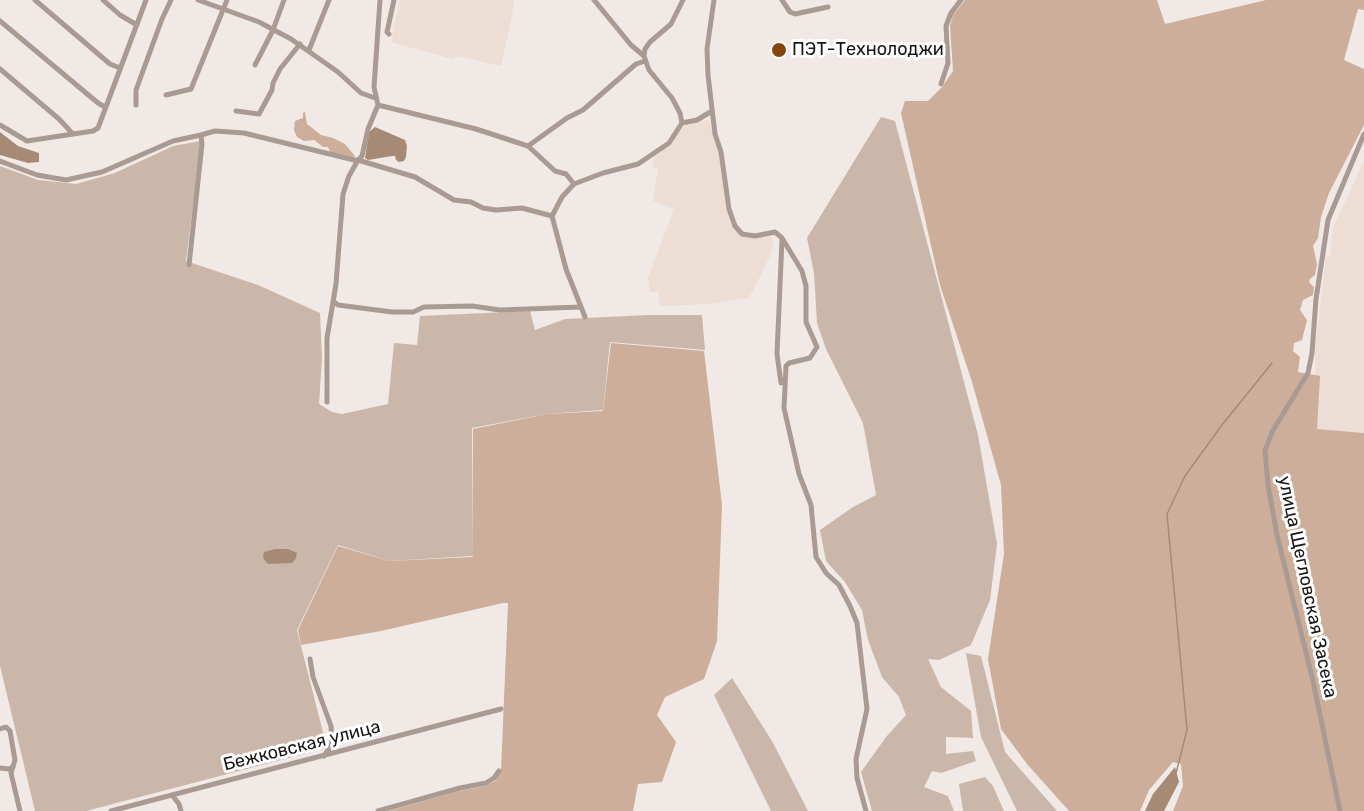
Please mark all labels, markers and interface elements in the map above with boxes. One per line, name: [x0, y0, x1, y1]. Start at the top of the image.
place label: ПЭТ-Технолоджи: [792, 39, 944, 61]
marker: ПЭТ-Технолоджи: [770, 41, 788, 59]
street label: улица Щегловская Засека: [1273, 474, 1341, 700]
street label: Бежковская улица: [221, 716, 383, 776]

